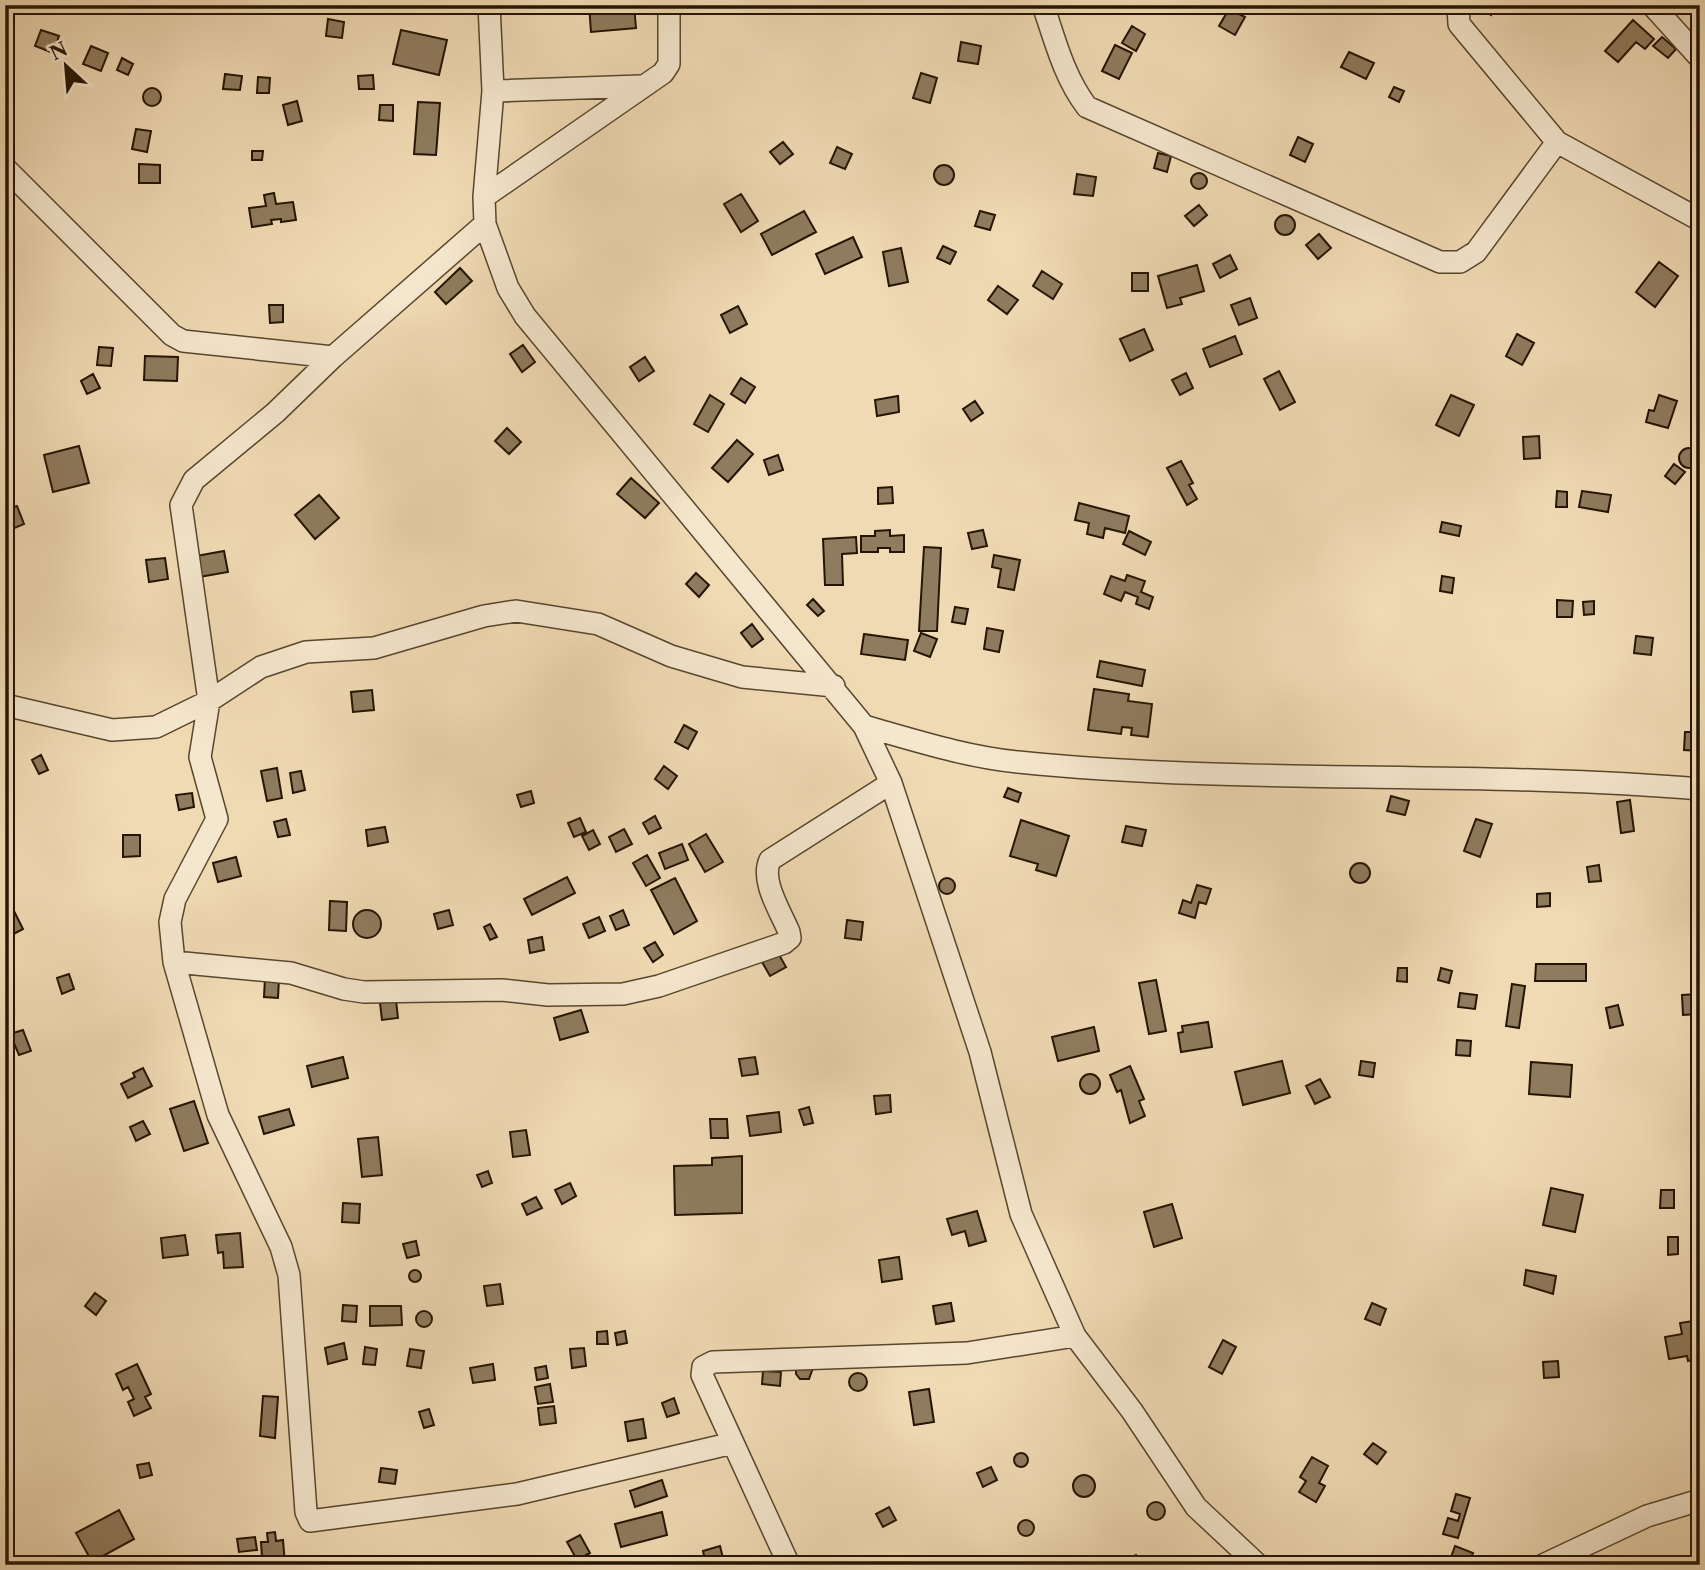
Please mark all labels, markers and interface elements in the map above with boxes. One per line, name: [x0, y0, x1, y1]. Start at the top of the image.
north arrow: [32, 32, 102, 102]
text: N: [46, 37, 71, 65]

